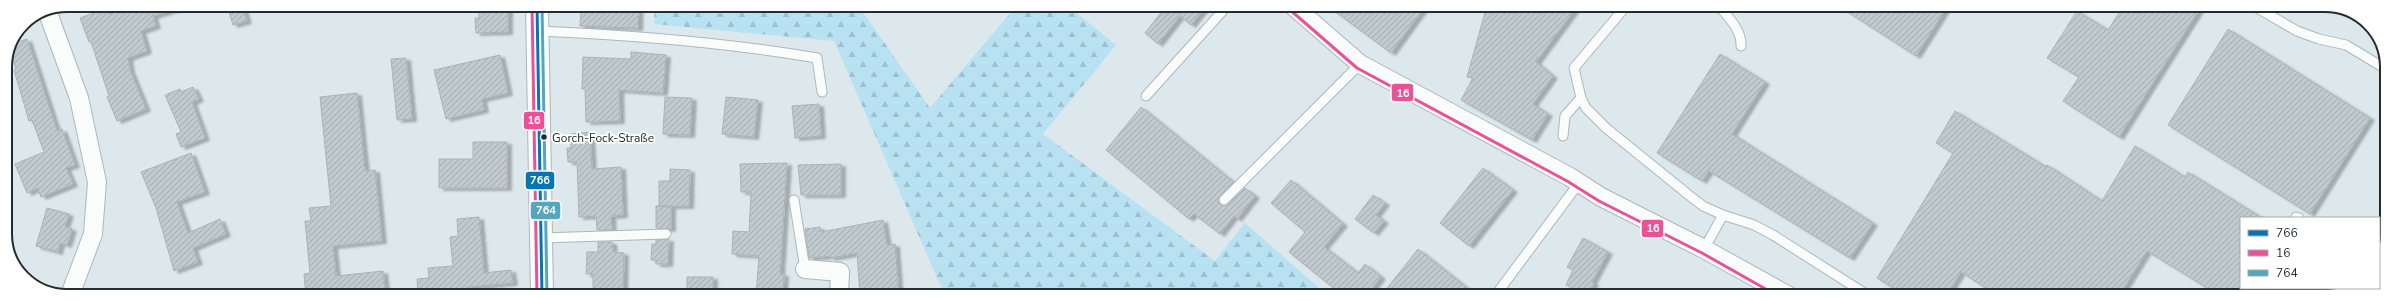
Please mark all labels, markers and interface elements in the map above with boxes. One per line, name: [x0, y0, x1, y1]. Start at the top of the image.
line badge: 16: [1391, 83, 1414, 102]
text: 16: [1396, 86, 1410, 101]
line badge: 16: [523, 111, 545, 130]
text: 16: [527, 113, 541, 128]
place label: Gorch-Fock-Straße: [552, 130, 654, 146]
marker: Gorch-Fock-Straße: [539, 132, 549, 142]
line badge: 766: [525, 171, 555, 190]
text: 766: [530, 173, 550, 188]
line badge: 764: [530, 201, 561, 220]
text: 764: [536, 203, 556, 218]
legend: [2240, 217, 2380, 289]
line badge: 16: [1641, 219, 1664, 238]
text: 16: [1646, 221, 1660, 236]
text: 766: [2276, 225, 2298, 241]
text: 16: [2276, 245, 2290, 261]
text: 764: [2276, 265, 2298, 281]

